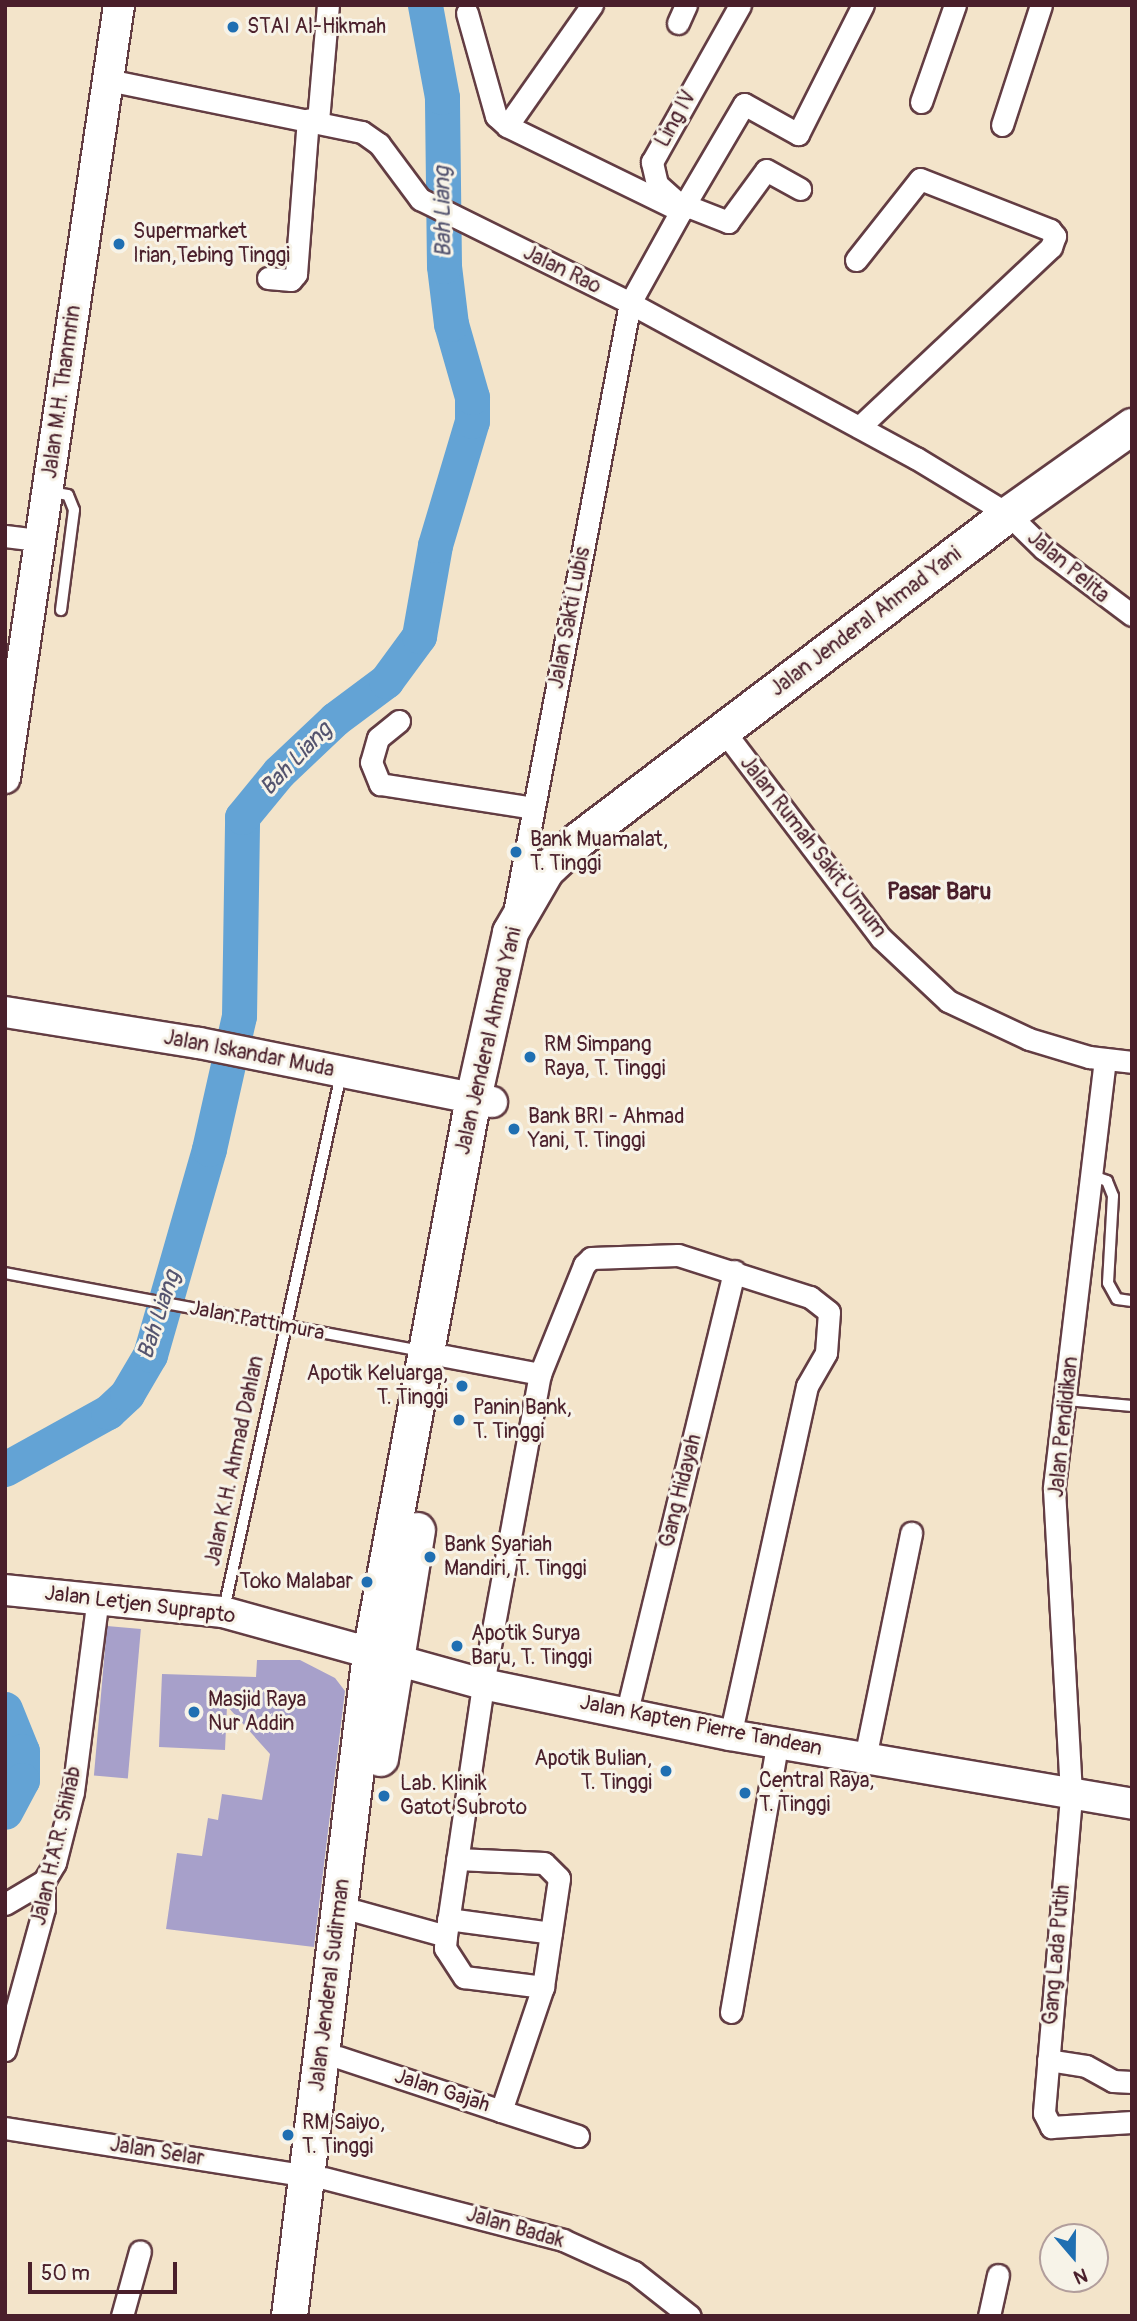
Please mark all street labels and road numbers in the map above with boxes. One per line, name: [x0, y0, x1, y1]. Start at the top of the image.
street label: Ling IV: [650, 86, 702, 152]
street label: Jalan Rao: [519, 240, 605, 300]
street label: Jalan M.H. Thanmrin: [37, 304, 87, 480]
street label: Jalan Pelita: [1022, 525, 1114, 609]
street label: Jalan Jenderal Ahmad Yani: [765, 542, 967, 702]
street label: Jalan Sakti Lubis: [544, 545, 596, 691]
street label: Jalan Rumah Sakit Umum: [734, 751, 892, 943]
street label: Jalan Jenderal Ahmad Yani: [451, 925, 527, 1157]
street label: Jalan Iskandar Muda: [162, 1025, 336, 1083]
street label: Jalan Pattimura: [187, 1296, 327, 1346]
street label: Jalan K.H. Ahmad Dahlan: [200, 1354, 270, 1568]
street label: Jalan Pendidikan: [1044, 1355, 1084, 1499]
street label: Gang Hidayah: [655, 1432, 707, 1550]
street label: Jalan Letjen Suprapto: [43, 1581, 237, 1629]
street label: Jalan Kapten Pierre Tandean: [578, 1690, 824, 1762]
street label: Jalan H.A.R. Shihab: [26, 1764, 88, 1928]
street label: Jalan Jenderal Sudirman: [304, 1877, 356, 2093]
street label: Gang Lada Putih: [1038, 1884, 1076, 2026]
street label: Jalan Gajah: [391, 2064, 493, 2118]
street label: Jalan Selar: [108, 2132, 206, 2172]
street label: Jalan Badak: [463, 2202, 567, 2254]

